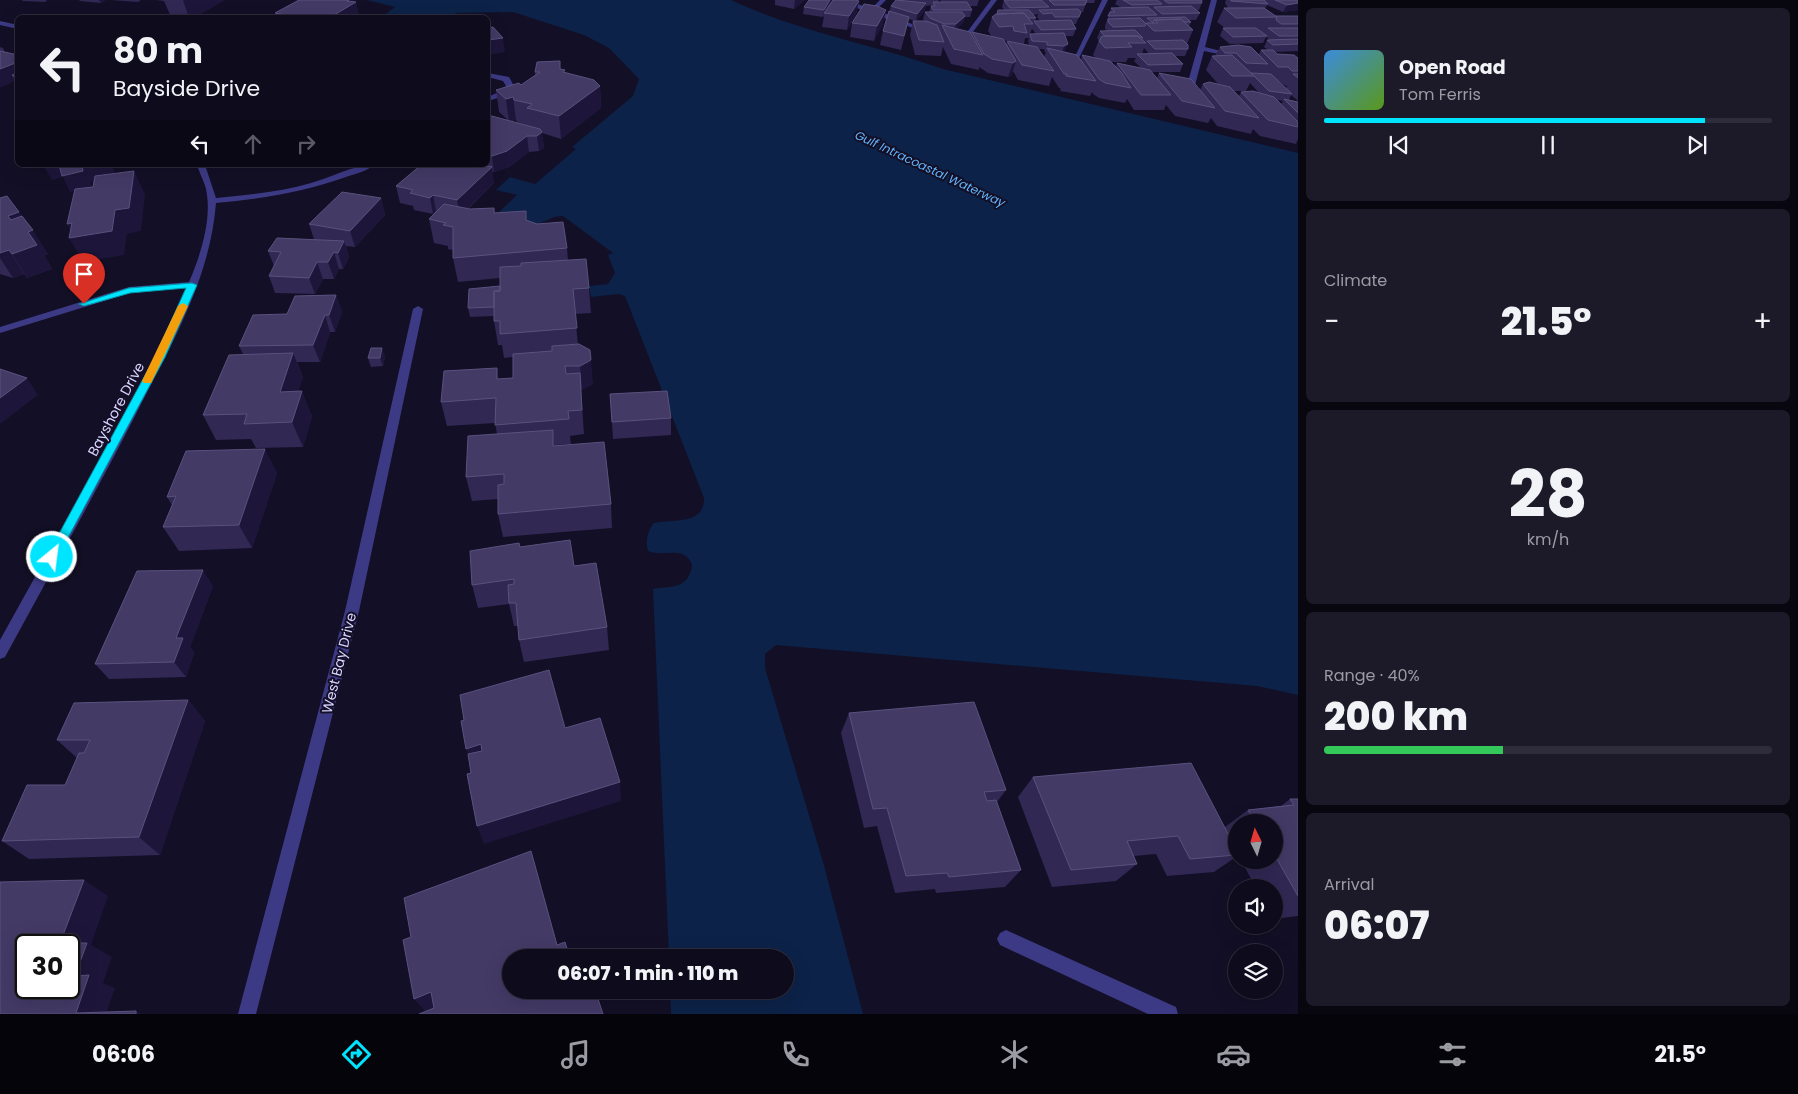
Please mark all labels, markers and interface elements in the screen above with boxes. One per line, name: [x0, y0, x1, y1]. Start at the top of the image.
text: 80 m: [113, 26, 203, 75]
icon: left: [30, 35, 95, 100]
text: Open Road: [1399, 54, 1506, 81]
text: Bayside Drive: [113, 73, 260, 104]
text: Tom Ferris: [1399, 83, 1481, 106]
water label: Gulf Intracoastal Waterway: [852, 126, 1009, 211]
icon: left: [186, 130, 214, 158]
icon: ahead: [239, 130, 267, 158]
icon: right: [292, 130, 320, 158]
icon: previous: [1385, 131, 1413, 159]
icon: pause: [1534, 131, 1562, 159]
icon: next: [1683, 131, 1711, 159]
pin: [63, 253, 105, 304]
icon: arrive: [70, 260, 98, 288]
text: Climate: [1324, 269, 1387, 292]
text: 21.5°: [1501, 295, 1592, 348]
text: −: [1324, 302, 1339, 341]
text: +: [1753, 302, 1772, 341]
street label: Bayshore Drive: [83, 358, 149, 460]
text: 28: [1508, 449, 1588, 540]
text: km/h: [1527, 528, 1569, 551]
position arrow: [25, 530, 77, 582]
street label: West Bay Drive: [317, 610, 361, 716]
text: Range · 40%: [1324, 664, 1420, 687]
text: 200 km: [1324, 690, 1468, 743]
north arrow: [1228, 814, 1282, 869]
map controls: [1228, 814, 1283, 999]
text: Arrival: [1324, 873, 1374, 896]
button: sound: [1228, 879, 1283, 934]
text: 06:07: [1324, 899, 1429, 952]
speed limit sign: 30: [15, 934, 80, 999]
button: layers: [1228, 944, 1283, 999]
text: 06:07 · 1 min · 110 m: [558, 960, 738, 987]
icon: directions: [339, 1037, 374, 1072]
icon: music: [558, 1037, 593, 1072]
icon: phone: [778, 1037, 813, 1072]
icon: climate: [997, 1037, 1032, 1072]
icon: car: [1216, 1037, 1251, 1072]
icon: filters: [1435, 1037, 1470, 1072]
text: 06:06: [92, 1039, 155, 1070]
text: 21.5°: [1654, 1039, 1706, 1070]

